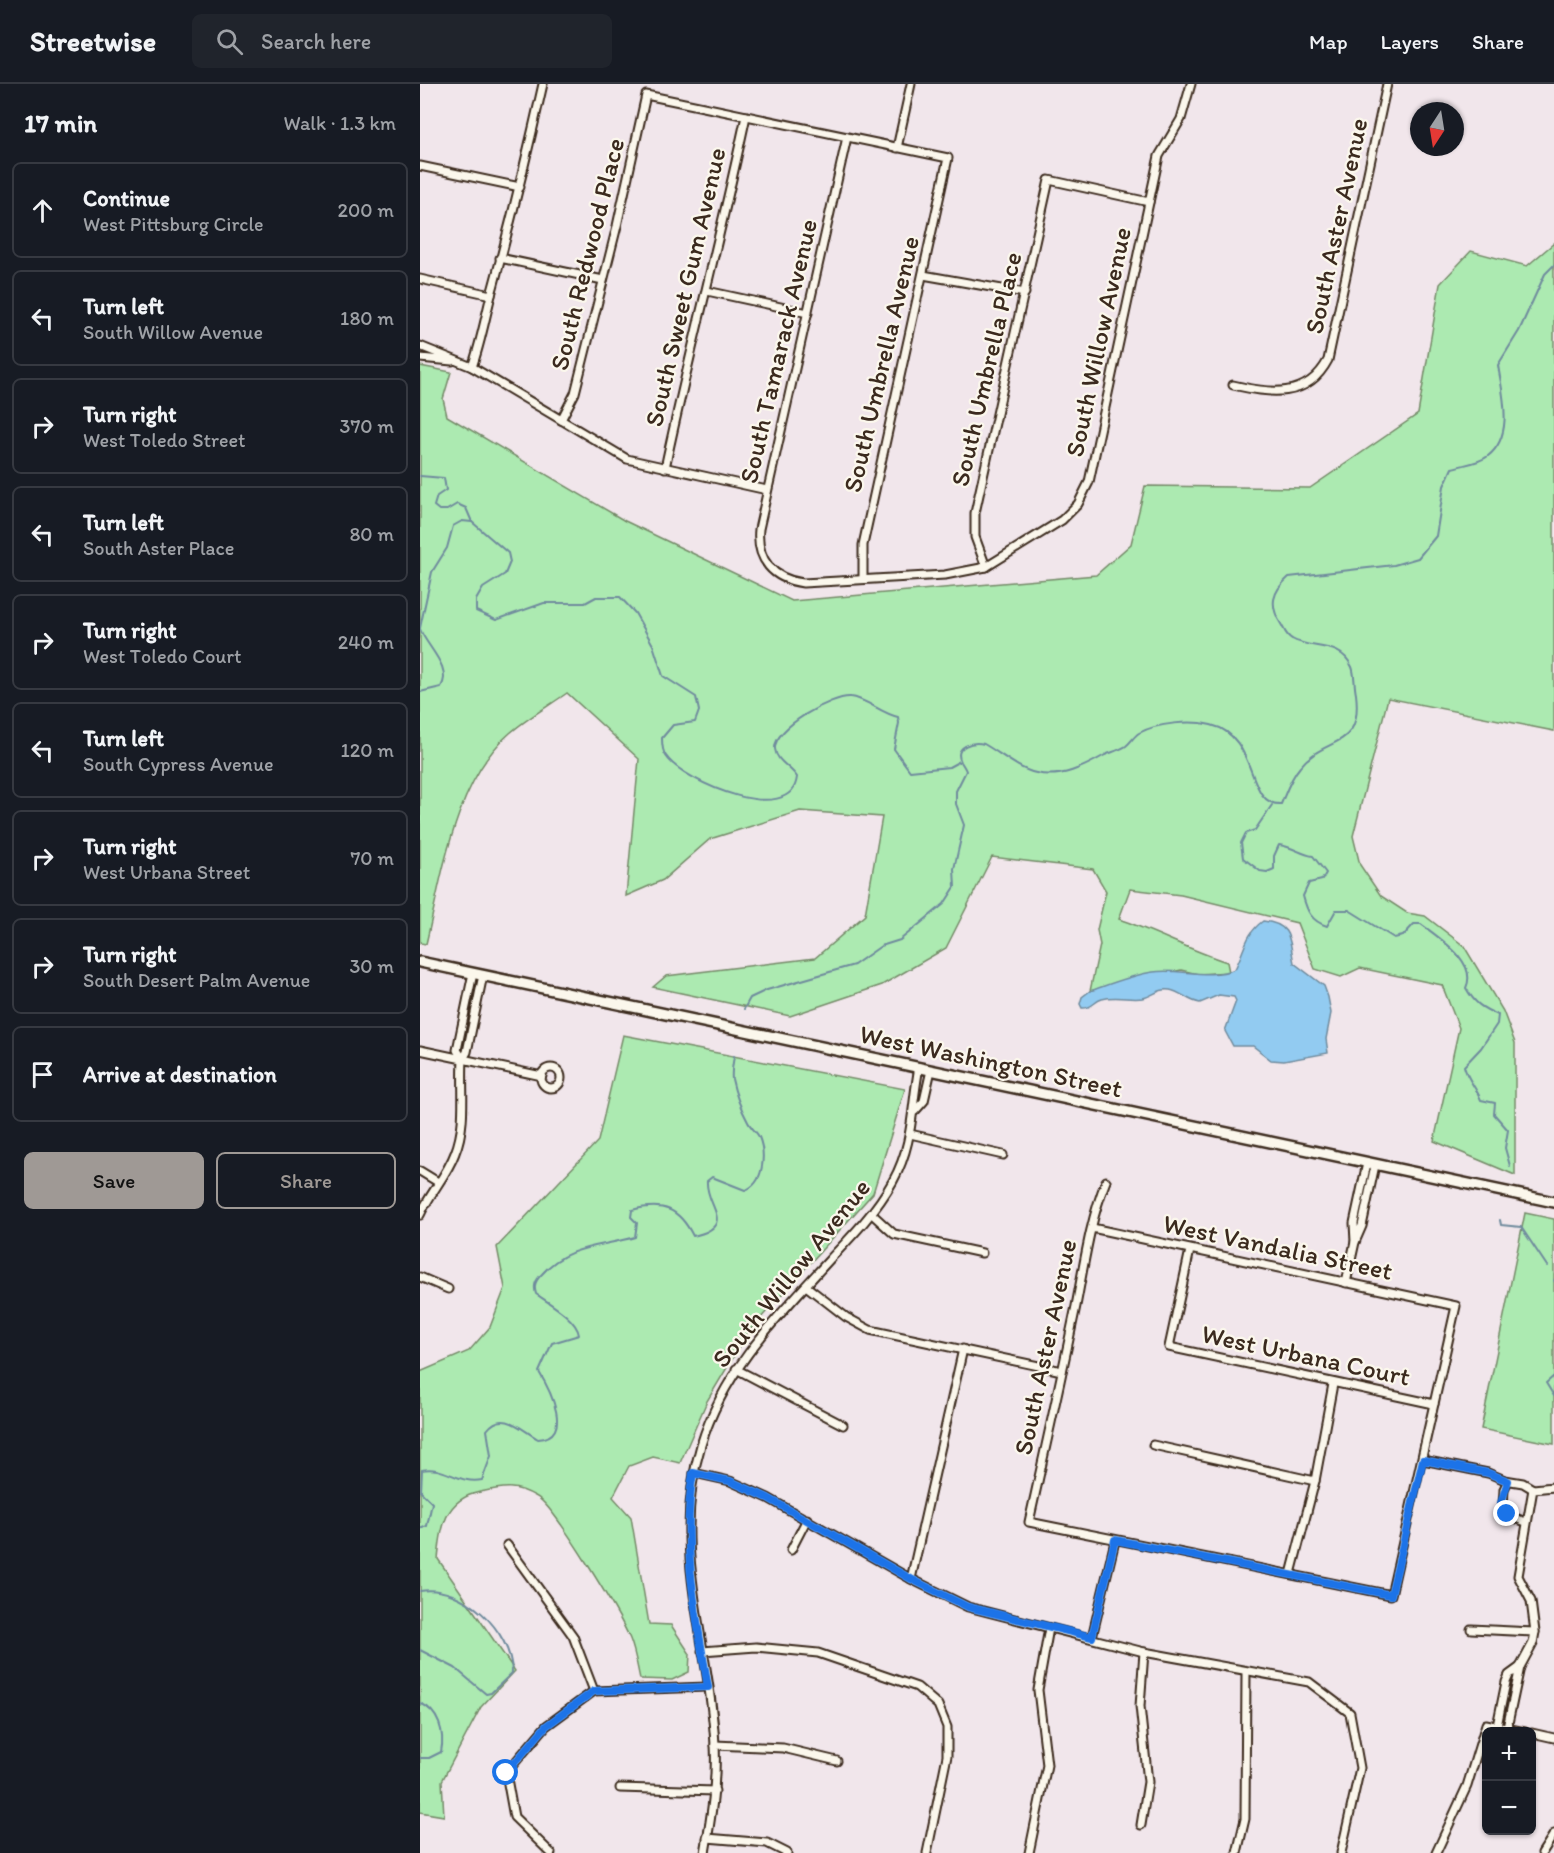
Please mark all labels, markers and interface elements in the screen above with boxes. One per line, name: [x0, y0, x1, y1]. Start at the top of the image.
search box: [192, 14, 612, 68]
text: Streetwise: [30, 24, 156, 58]
icon: search: [213, 25, 246, 58]
text: Search here: [261, 28, 371, 55]
text: Map: [1309, 29, 1348, 54]
text: Layers: [1381, 29, 1439, 54]
text: Share: [1472, 29, 1524, 54]
north arrow: [1410, 102, 1464, 156]
text: 17 min: [24, 107, 97, 139]
text: Walk · 1.3 km: [284, 111, 396, 135]
street label: South Aster Avenue: [1298, 115, 1374, 337]
street label: South Redwood Place: [543, 135, 631, 373]
street label: South Sweet Gum Avenue: [637, 144, 733, 430]
text: Continue: [83, 185, 170, 212]
icon: ahead: [26, 194, 59, 227]
text: 200 m: [338, 198, 394, 222]
text: West Pittsburg Circle: [83, 212, 264, 236]
street label: South Tamarack Avenue: [732, 216, 824, 486]
street label: South Willow Avenue: [1058, 224, 1138, 460]
street label: South Umbrella Avenue: [836, 233, 926, 495]
street label: South Umbrella Place: [943, 249, 1029, 489]
text: Turn left: [83, 293, 164, 320]
icon: left: [26, 302, 59, 335]
text: 180 m: [340, 306, 394, 330]
text: South Willow Avenue: [83, 320, 263, 344]
text: Turn right: [83, 401, 177, 428]
icon: right: [26, 410, 59, 443]
text: 370 m: [340, 414, 394, 438]
text: West Toledo Street: [83, 428, 246, 452]
text: Turn left: [83, 509, 164, 536]
icon: left: [26, 518, 59, 551]
text: 80 m: [349, 522, 394, 546]
text: South Aster Place: [83, 536, 234, 560]
text: Turn right: [83, 617, 177, 644]
icon: right: [26, 626, 59, 659]
text: 240 m: [338, 630, 394, 654]
text: West Toledo Court: [83, 644, 242, 668]
text: Turn left: [83, 725, 164, 752]
icon: left: [26, 734, 59, 767]
text: 120 m: [341, 738, 394, 762]
text: South Cypress Avenue: [83, 752, 274, 776]
text: Turn right: [83, 833, 177, 860]
icon: right: [26, 842, 59, 875]
text: 70 m: [350, 846, 394, 870]
text: West Urbana Street: [83, 860, 250, 884]
text: Turn right: [83, 941, 177, 968]
icon: right: [26, 950, 59, 983]
text: 30 m: [349, 954, 394, 978]
text: South Desert Palm Avenue: [83, 968, 310, 992]
street label: West Washington Street: [857, 1018, 1125, 1105]
icon: arrive: [26, 1058, 59, 1091]
text: Arrive at destination: [83, 1061, 277, 1088]
button: Save: [24, 1152, 204, 1209]
button: Share: [216, 1152, 396, 1209]
street label: South Willow Avenue: [705, 1172, 877, 1374]
street label: West Vandalia Street: [1160, 1207, 1396, 1287]
street label: South Aster Avenue: [1007, 1236, 1083, 1458]
street label: West Urbana Court: [1199, 1317, 1413, 1393]
route end: [1493, 1500, 1519, 1526]
map controls: [1482, 1727, 1536, 1835]
button: +: [1482, 1727, 1536, 1781]
route start: [492, 1759, 518, 1785]
button: −: [1482, 1781, 1536, 1835]

